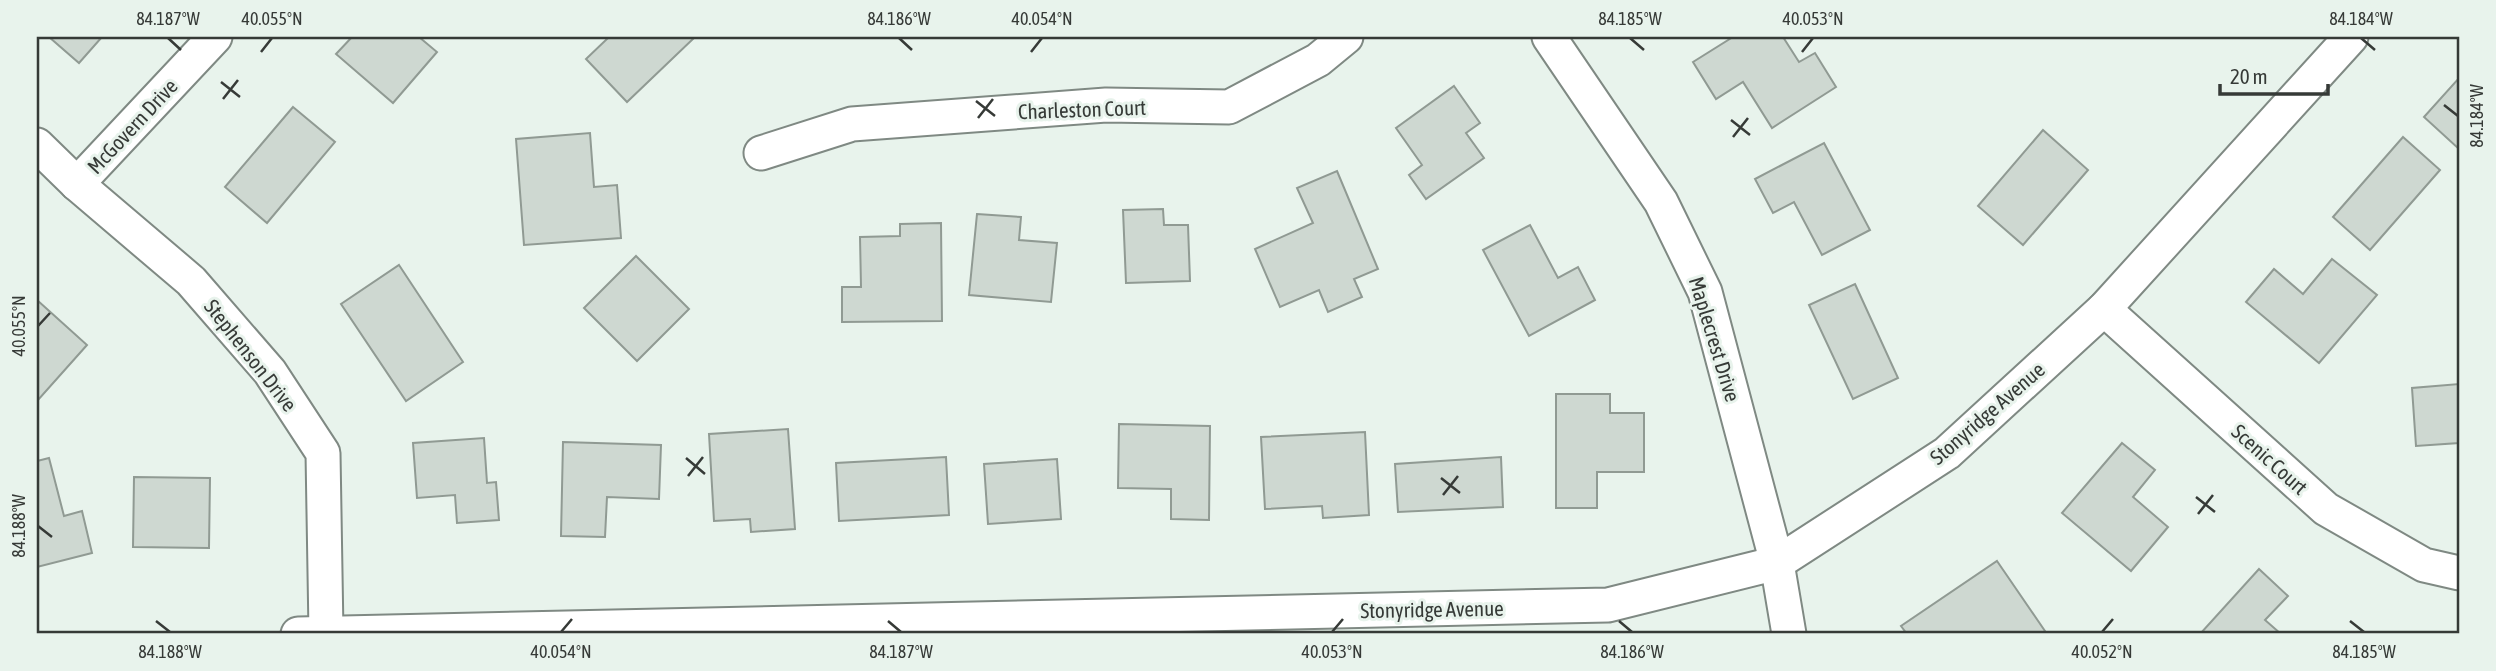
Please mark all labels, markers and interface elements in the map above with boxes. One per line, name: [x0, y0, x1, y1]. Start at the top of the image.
text: 84.187°W: [136, 8, 200, 29]
text: 40.055°N: [241, 8, 303, 29]
text: 84.186°W: [867, 8, 931, 29]
text: 40.054°N: [1011, 8, 1073, 29]
text: 84.185°W: [1598, 8, 1662, 29]
text: 40.053°N: [1782, 8, 1844, 29]
text: 84.184°W: [2329, 8, 2393, 29]
scale bar: [2220, 52, 2328, 96]
text: 20 m: [2230, 64, 2268, 88]
street label: McGovern Drive: [82, 74, 182, 178]
text: 84.184°W: [2466, 84, 2487, 148]
street label: Charleston Court: [1018, 95, 1146, 123]
street label: Maplecrest Drive: [1685, 274, 1745, 404]
street label: Stephenson Drive: [200, 294, 302, 416]
text: 40.055°N: [8, 295, 29, 357]
street label: Stonyridge Avenue: [1925, 357, 2049, 469]
street label: Scenic Court: [2227, 419, 2313, 499]
text: 84.188°W: [8, 494, 29, 558]
street label: Stonyridge Avenue: [1360, 596, 1504, 622]
text: 84.188°W: [138, 641, 202, 662]
text: 40.054°N: [530, 641, 592, 662]
text: 84.187°W: [869, 641, 933, 662]
text: 40.053°N: [1301, 641, 1363, 662]
text: 84.186°W: [1600, 641, 1664, 662]
text: 40.052°N: [2071, 641, 2133, 662]
text: 84.185°W: [2332, 641, 2396, 662]

